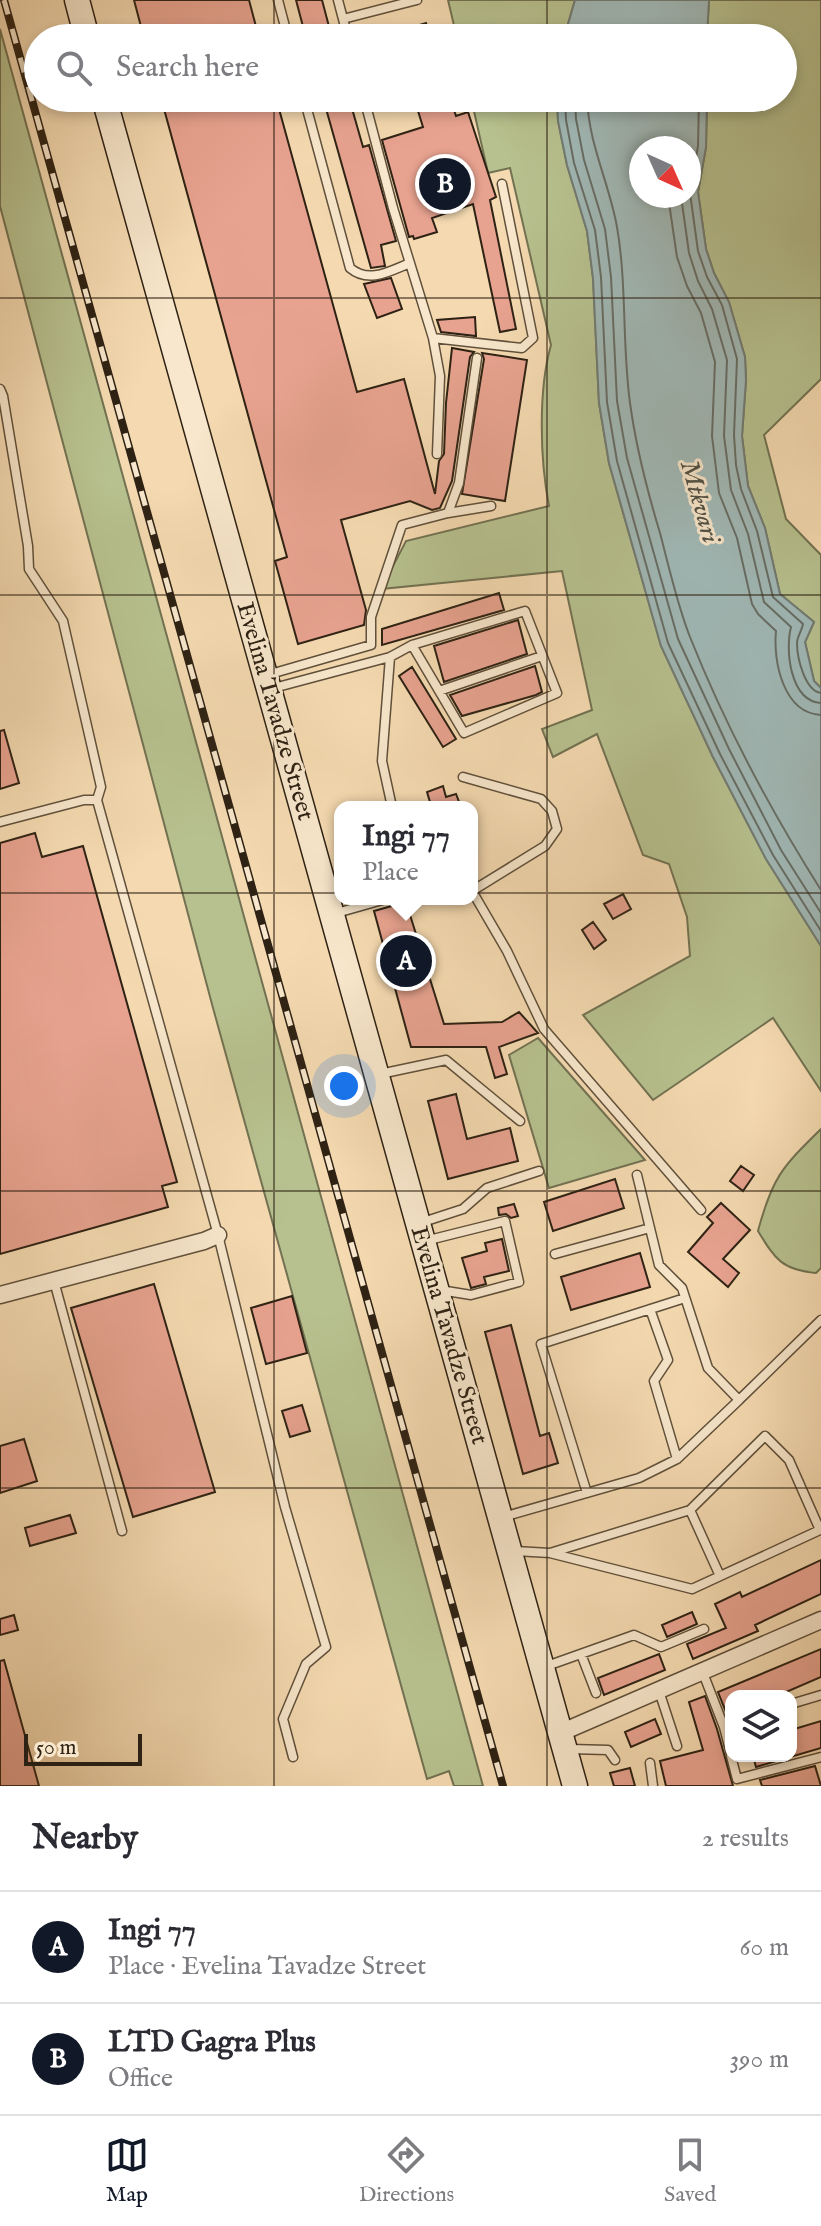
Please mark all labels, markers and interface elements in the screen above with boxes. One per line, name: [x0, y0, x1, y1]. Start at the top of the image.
search box: [24, 24, 797, 112]
icon: search: [52, 46, 96, 90]
text: Search here: [116, 49, 259, 87]
north arrow: [629, 136, 701, 208]
pin: B: [419, 154, 471, 214]
water label: Mtkvari: [672, 456, 728, 548]
street label: Evelina Tavadze Street: [229, 599, 321, 824]
popup: [334, 801, 478, 905]
text: Ingi 77: [362, 818, 450, 856]
text: Place: [362, 856, 419, 889]
pin: A: [380, 931, 432, 991]
your location: [324, 1066, 364, 1106]
street label: Evelina Tavadze Street: [403, 1223, 495, 1448]
map controls: [725, 1690, 797, 1762]
button: layers: [725, 1690, 797, 1762]
scale bar: [24, 1730, 142, 1766]
text: 50 m: [36, 1734, 77, 1762]
text: Nearby: [32, 1817, 138, 1860]
text: 2 results: [702, 1822, 789, 1855]
text: Ingi 77: [108, 1912, 196, 1950]
text: A: [49, 1931, 67, 1964]
text: 60 m: [740, 1931, 789, 1964]
text: Place · Evelina Tavadze Street: [108, 1950, 426, 1983]
text: LTD Gagra Plus: [108, 2024, 316, 2062]
text: B: [49, 2043, 67, 2076]
text: 390 m: [729, 2043, 789, 2076]
text: Office: [108, 2062, 173, 2095]
tab: Map: [105, 2133, 149, 2209]
tab: Directions: [359, 2133, 454, 2209]
tab: Saved: [664, 2133, 716, 2209]

